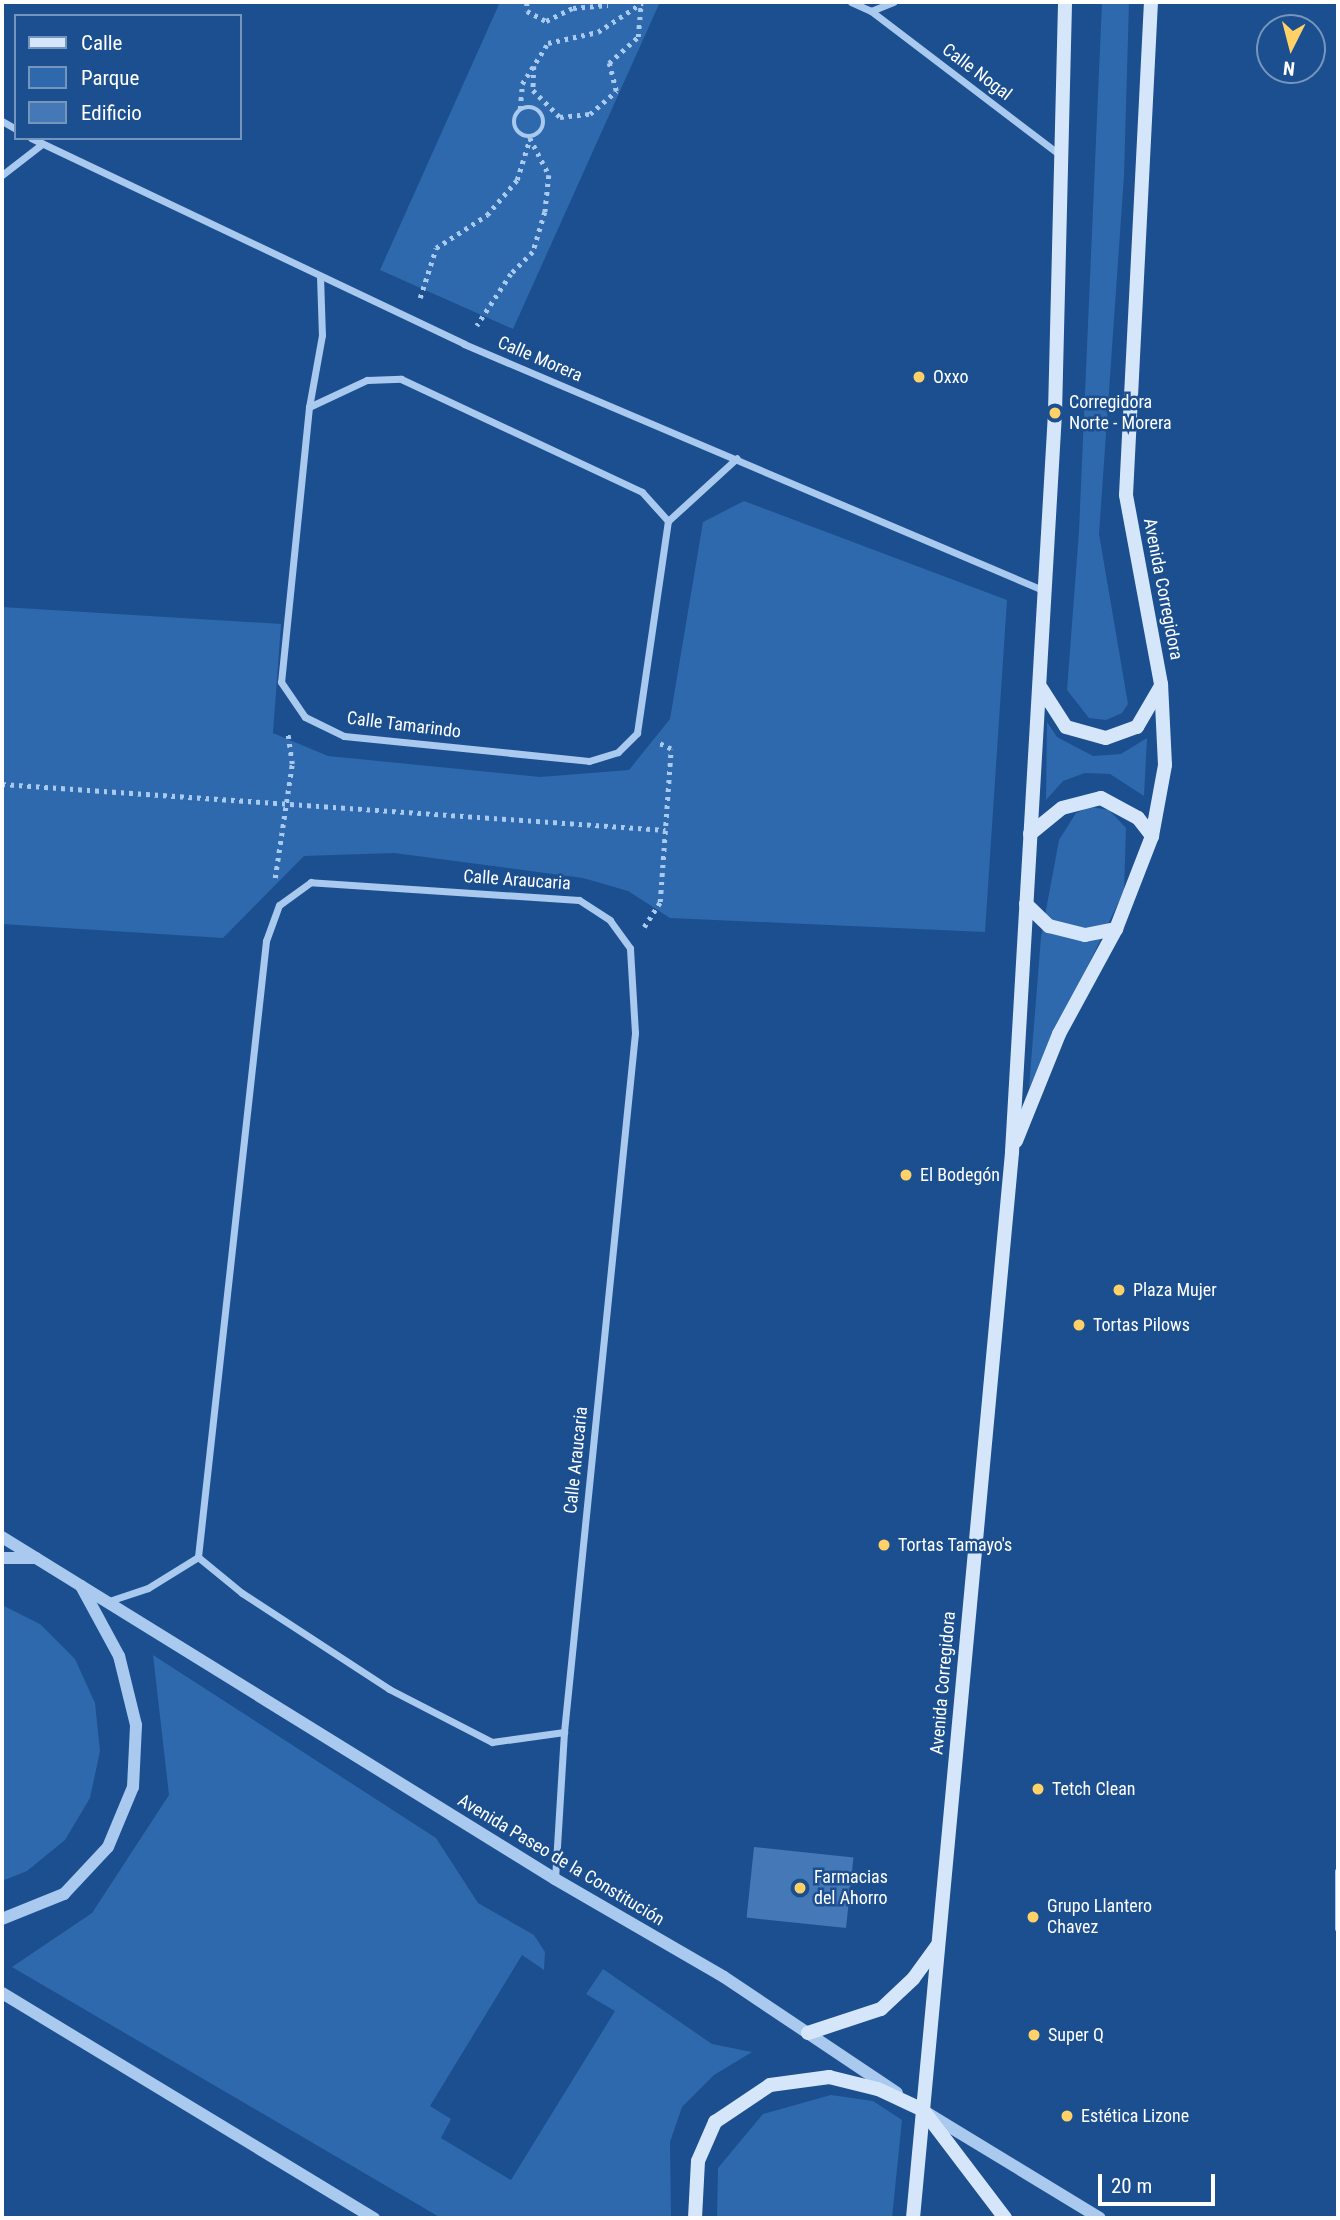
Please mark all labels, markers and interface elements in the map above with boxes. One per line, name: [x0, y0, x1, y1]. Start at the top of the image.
legend: [14, 14, 242, 140]
north arrow: [1256, 14, 1326, 84]
text: Calle: [81, 31, 122, 55]
street label: Calle Nogal: [938, 39, 1016, 105]
text: N: [1282, 56, 1296, 80]
text: Parque: [81, 66, 139, 90]
text: Edificio: [81, 101, 142, 125]
street label: Calle Morera: [494, 332, 586, 386]
place label: Oxxo: [933, 366, 968, 388]
marker: Oxxo: [911, 369, 927, 385]
place label: Corregidora Norte - Morera: [1069, 392, 1172, 434]
marker: Corregidora Norte - Morera: [1047, 405, 1063, 421]
street label: Avenida Corregidora: [1139, 516, 1187, 662]
street label: Calle Tamarindo: [346, 707, 462, 743]
street label: Calle Araucaria: [463, 865, 571, 895]
place label: El Bodegón: [920, 1164, 1000, 1186]
marker: El Bodegón: [898, 1167, 914, 1183]
place label: Plaza Mujer: [1133, 1279, 1217, 1301]
marker: Plaza Mujer: [1111, 1282, 1127, 1298]
place label: Tortas Pilows: [1093, 1314, 1190, 1336]
marker: Tortas Pilows: [1071, 1317, 1087, 1333]
street label: Calle Araucaria: [560, 1405, 592, 1515]
place label: Tortas Tamayo's: [898, 1534, 1013, 1556]
marker: Tortas Tamayo's: [876, 1537, 892, 1553]
street label: Avenida Corregidora: [926, 1610, 960, 1756]
place label: Tetch Clean: [1052, 1778, 1136, 1800]
marker: Tetch Clean: [1030, 1781, 1046, 1797]
street label: Avenida Paseo de la Constitución: [454, 1790, 668, 1930]
place label: Farmacias del Ahorro: [814, 1867, 888, 1910]
marker: Farmacias del Ahorro: [792, 1880, 808, 1896]
place label: Grupo Llantero Chavez: [1047, 1896, 1152, 1938]
marker: Grupo Llantero Chavez: [1025, 1909, 1041, 1925]
place label: Super Q: [1048, 2024, 1104, 2046]
marker: Super Q: [1026, 2027, 1042, 2043]
place label: Estética Lizone: [1081, 2105, 1189, 2127]
marker: Estética Lizone: [1059, 2108, 1075, 2124]
scale bar: [1102, 2160, 1219, 2204]
text: 20 m: [1111, 2174, 1152, 2198]

